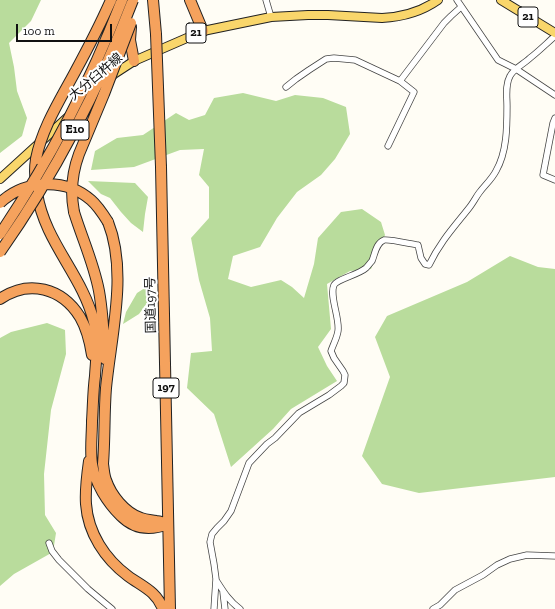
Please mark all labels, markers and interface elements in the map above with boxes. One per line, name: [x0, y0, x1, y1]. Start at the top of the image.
road number: 21: [518, 7, 538, 27]
scale bar: [18, 16, 114, 42]
road number: 21: [186, 23, 206, 43]
text: 100 m: [23, 24, 55, 38]
street label: 大分臼杵線: [66, 50, 126, 104]
road number: E10: [61, 120, 89, 140]
street label: 国道197号: [143, 276, 159, 334]
road number: 197: [153, 378, 179, 398]

